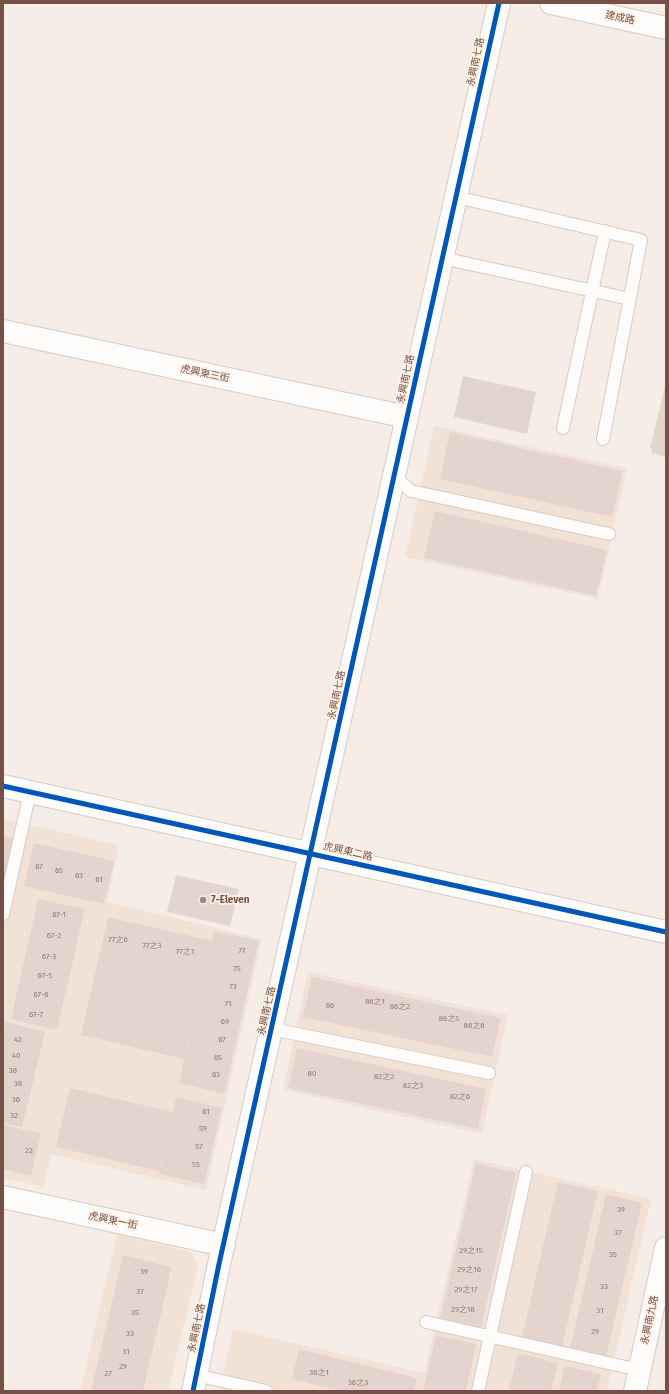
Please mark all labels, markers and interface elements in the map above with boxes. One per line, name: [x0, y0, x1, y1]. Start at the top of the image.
street label: 建成路: [604, 9, 636, 27]
street label: 永興南七路: [465, 36, 487, 88]
street label: 永興南七路: [395, 353, 417, 405]
street label: 虎興東三街: [179, 363, 231, 385]
street label: 永興南七路: [326, 669, 348, 721]
street label: 虎興東二路: [322, 841, 374, 863]
house number: 67: [35, 862, 43, 872]
house number: 65: [55, 866, 63, 876]
house number: 63: [75, 871, 83, 881]
house number: 61: [95, 875, 103, 885]
place label: 7-Eleven: [211, 894, 250, 906]
marker: 7-Eleven: [198, 895, 208, 905]
house number: 67-1: [52, 910, 66, 920]
house number: 67-2: [47, 931, 61, 941]
house number: 77之6: [108, 935, 128, 945]
house number: 77之3: [142, 941, 162, 951]
house number: 77: [238, 946, 246, 956]
house number: 77之1: [176, 947, 194, 957]
house number: 67-3: [42, 952, 56, 962]
house number: 75: [233, 964, 241, 974]
house number: 67-5: [38, 971, 52, 981]
house number: 73: [229, 982, 237, 992]
street label: 永興南七路: [256, 985, 278, 1037]
house number: 67-6: [33, 990, 49, 1000]
house number: 86之1: [365, 997, 385, 1007]
house number: 71: [225, 999, 231, 1009]
house number: 86: [326, 1001, 334, 1011]
house number: 86之2: [390, 1002, 410, 1012]
house number: 67-7: [29, 1010, 43, 1020]
house number: 86之5: [439, 1014, 459, 1024]
house number: 69: [221, 1017, 229, 1027]
house number: 86之6: [464, 1021, 484, 1031]
house number: 42: [14, 1035, 22, 1045]
house number: 67: [218, 1035, 226, 1045]
house number: 40: [12, 1051, 20, 1061]
house number: 65: [214, 1053, 222, 1063]
house number: 38: [9, 1066, 17, 1076]
house number: 80: [308, 1069, 316, 1079]
house number: 63: [212, 1070, 220, 1080]
house number: 82之2: [374, 1072, 394, 1082]
house number: 38: [14, 1079, 22, 1089]
house number: 82之3: [403, 1081, 423, 1091]
house number: 82之6: [450, 1092, 470, 1102]
house number: 36: [12, 1095, 20, 1105]
house number: 61: [202, 1107, 210, 1117]
house number: 32: [10, 1111, 18, 1121]
house number: 59: [199, 1124, 207, 1134]
house number: 57: [195, 1142, 203, 1152]
house number: 22: [25, 1146, 33, 1156]
house number: 55: [192, 1160, 200, 1170]
house number: 39: [617, 1205, 625, 1215]
street label: 虎興東一街: [87, 1210, 139, 1232]
house number: 37: [614, 1228, 622, 1238]
house number: 29之15: [459, 1246, 483, 1256]
house number: 35: [609, 1250, 617, 1260]
house number: 29之16: [457, 1265, 481, 1275]
house number: 39: [140, 1267, 148, 1277]
house number: 33: [600, 1282, 608, 1292]
house number: 29之17: [454, 1285, 478, 1295]
house number: 37: [136, 1287, 144, 1297]
street label: 永興南九路: [639, 1294, 661, 1346]
street label: 永興南七路: [186, 1302, 208, 1354]
house number: 29之18: [451, 1305, 475, 1315]
house number: 31: [596, 1306, 604, 1316]
house number: 35: [131, 1308, 139, 1318]
house number: 29: [591, 1327, 599, 1337]
house number: 33: [126, 1329, 134, 1339]
house number: 31: [122, 1347, 130, 1357]
house number: 29: [119, 1362, 127, 1372]
house number: 36之1: [309, 1368, 329, 1378]
house number: 27: [104, 1369, 112, 1379]
house number: 36之3: [348, 1378, 368, 1388]

